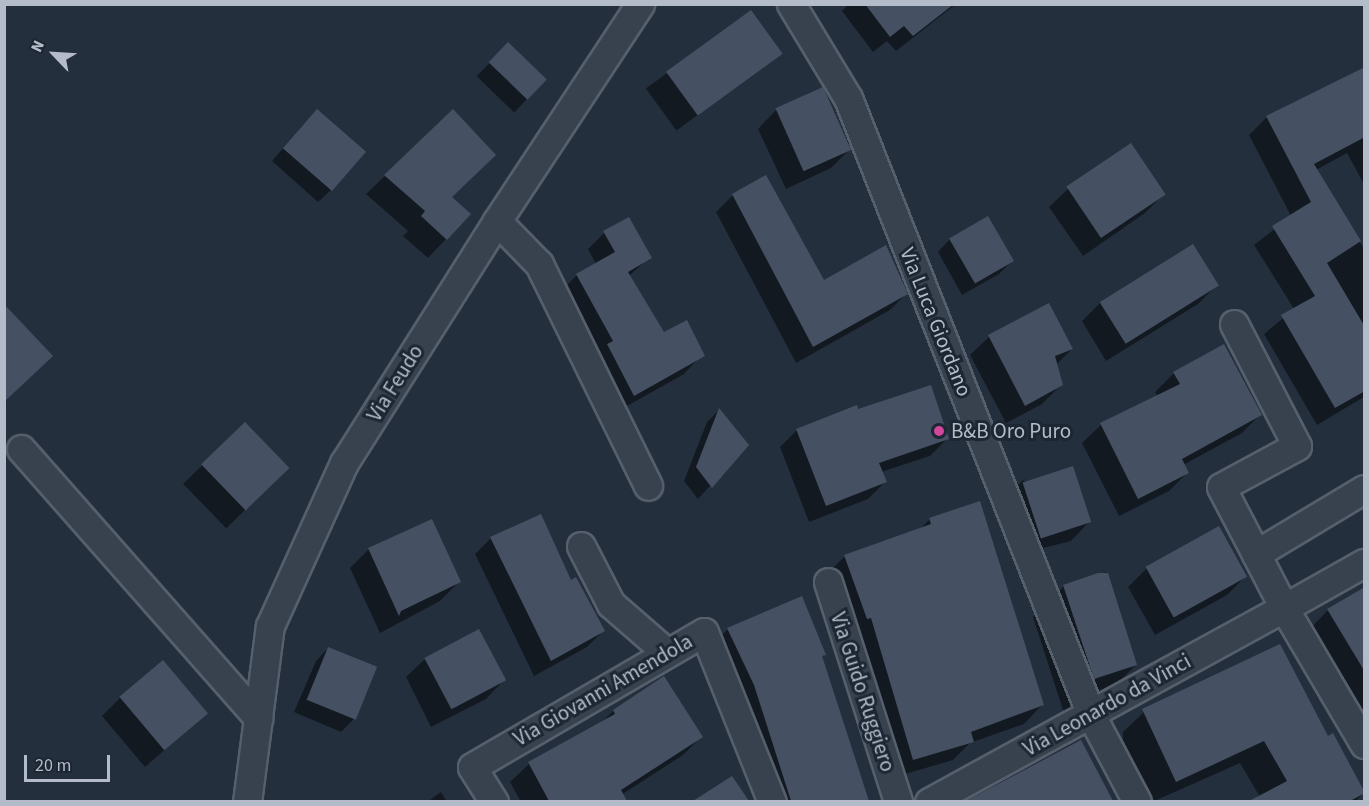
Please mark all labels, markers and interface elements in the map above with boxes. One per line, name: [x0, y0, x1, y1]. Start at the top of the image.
north arrow: [24, 24, 84, 84]
text: N: [25, 37, 50, 56]
street label: Via Luca Giordano: [895, 244, 977, 400]
street label: Via Feudo: [362, 340, 428, 426]
place label: B&B Oro Puro: [951, 418, 1071, 444]
marker: B&B Oro Puro: [932, 424, 946, 438]
street label: Via Guido Ruggiero: [825, 609, 901, 775]
street label: Via Giovanni Amendola: [509, 629, 697, 751]
street label: Via Leonardo da Vinci: [1019, 649, 1195, 761]
scale bar: [27, 743, 112, 781]
text: 20 m: [35, 753, 71, 778]

